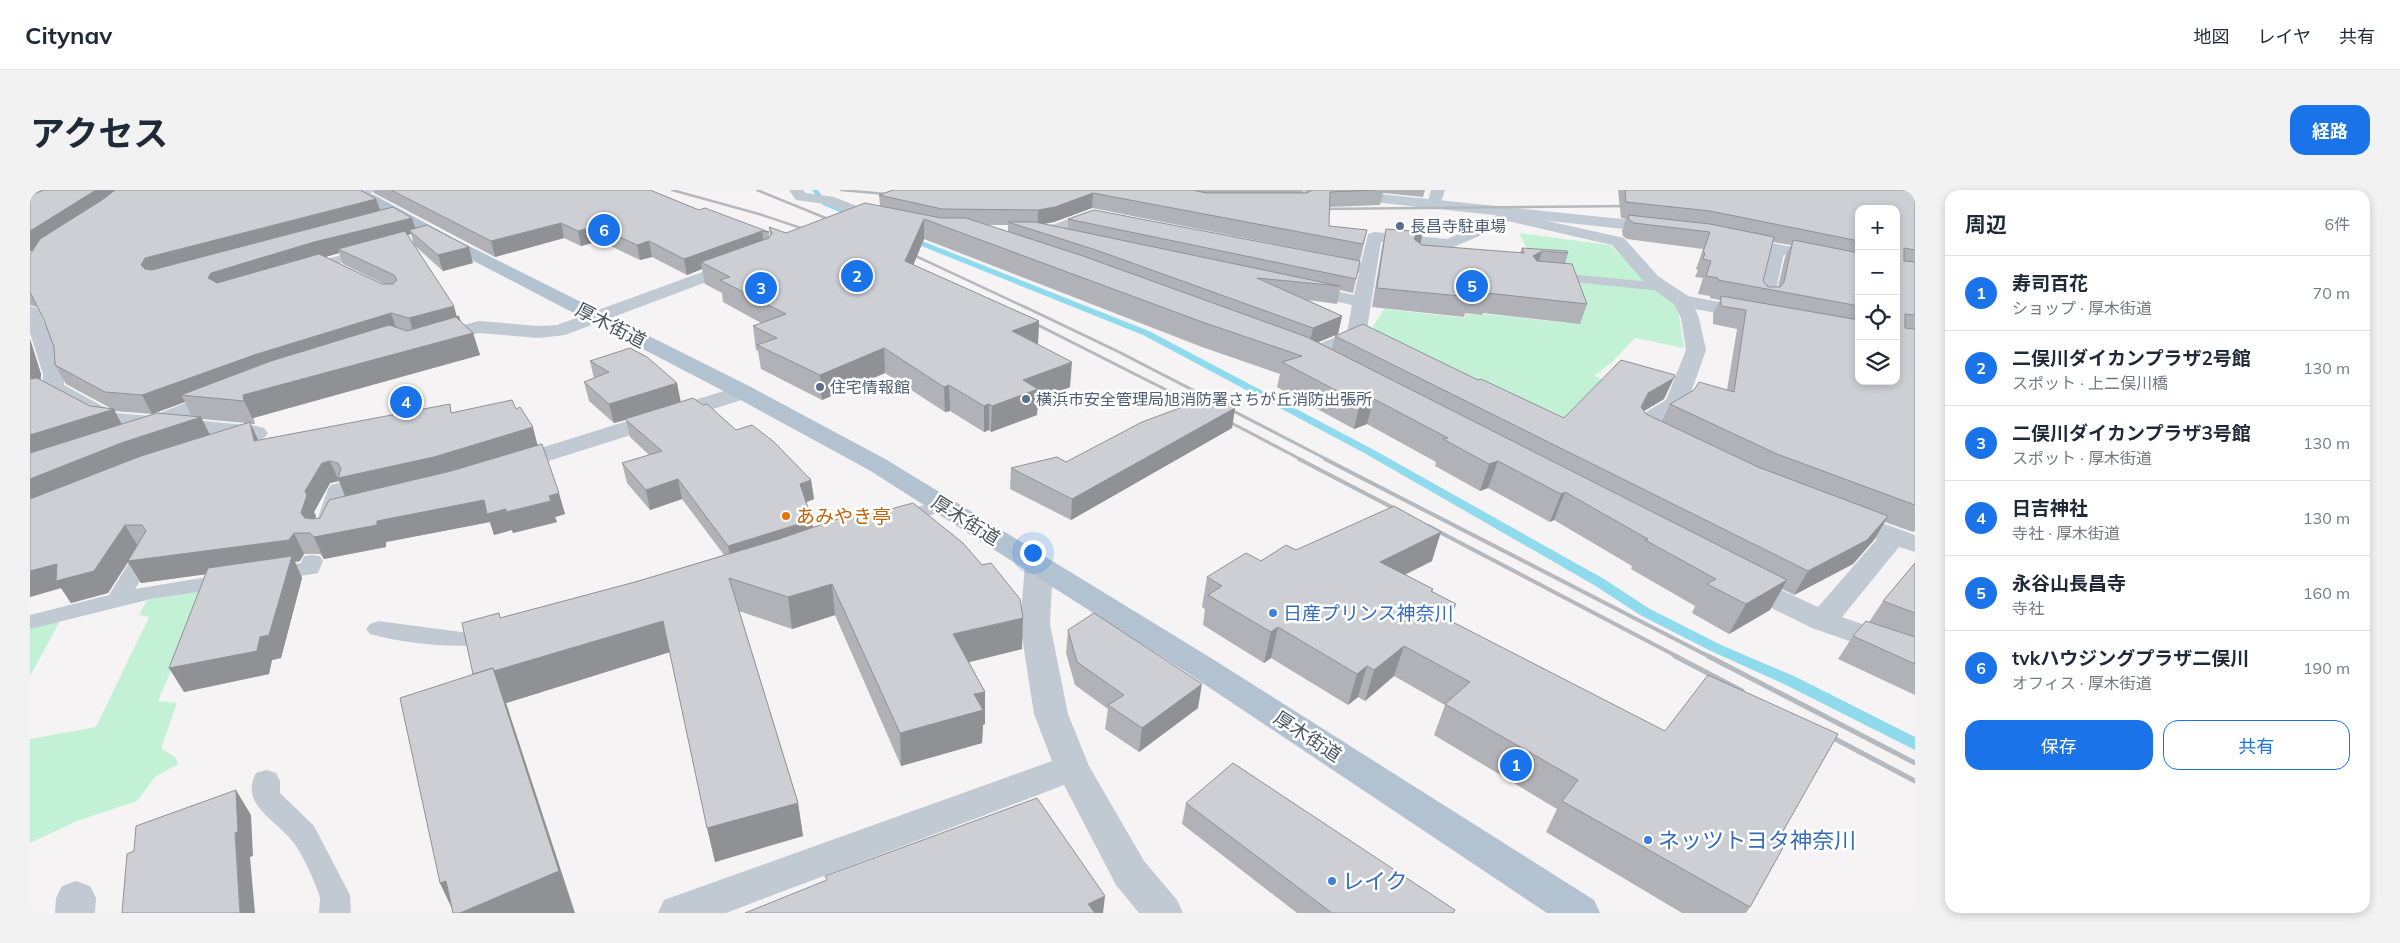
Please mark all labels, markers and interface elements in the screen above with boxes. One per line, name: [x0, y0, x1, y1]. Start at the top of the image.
text: Citynav: [25, 20, 112, 50]
text: 地図: [2194, 25, 2230, 48]
text: レイヤ: [2258, 25, 2311, 48]
text: 共有: [2339, 25, 2375, 48]
button: 経路: [2290, 105, 2370, 155]
text: アクセス: [30, 111, 168, 155]
map controls: [1855, 205, 1900, 385]
button: +: [1855, 205, 1900, 250]
pin: 6: [588, 211, 620, 249]
text: 周辺: [1965, 211, 2007, 237]
text: 6件: [2324, 214, 2350, 234]
place label: 長昌寺駐車場: [1410, 216, 1506, 236]
marker: 長昌寺駐車場: [1394, 220, 1406, 232]
button: −: [1855, 250, 1900, 295]
pin: 2: [841, 257, 873, 295]
pin: 5: [1456, 267, 1488, 305]
pin: 3: [745, 269, 777, 307]
text: 寿司百花: [2012, 271, 2088, 295]
text: 1: [1976, 283, 1986, 303]
text: 70 m: [2313, 283, 2350, 303]
button: locate: [1855, 295, 1900, 340]
street label: 厚木街道: [572, 297, 650, 353]
text: ショップ · 厚木街道: [2012, 298, 2152, 318]
button: layers: [1855, 340, 1900, 385]
text: 二俣川ダイカンプラザ2号館: [2012, 346, 2251, 370]
text: 2: [1976, 358, 1986, 378]
text: 130 m: [2303, 358, 2350, 378]
text: スポット · 上二俣川橋: [2012, 373, 2168, 393]
place label: 住宅情報館: [830, 377, 910, 397]
marker: 住宅情報館: [814, 381, 826, 393]
pin: 4: [390, 383, 422, 421]
place label: 横浜市安全管理局旭消防署さちが丘消防出張所: [1036, 389, 1372, 409]
marker: 横浜市安全管理局旭消防署さちが丘消防出張所: [1020, 393, 1032, 405]
text: 二俣川ダイカンプラザ3号館: [2012, 421, 2251, 445]
text: 3: [1976, 433, 1986, 453]
text: 130 m: [2303, 433, 2350, 453]
text: スポット · 厚木街道: [2012, 448, 2152, 468]
street label: 厚木街道: [927, 490, 1005, 550]
text: 日吉神社: [2012, 496, 2088, 520]
place label: あみやき亭: [796, 504, 891, 528]
text: 4: [1976, 508, 1986, 528]
text: 130 m: [2303, 508, 2350, 528]
marker: あみやき亭: [780, 510, 792, 522]
text: 寺社 · 厚木街道: [2012, 523, 2120, 543]
your location: [1020, 540, 1046, 566]
text: 永谷山長昌寺: [2012, 571, 2126, 595]
text: 5: [1976, 583, 1986, 603]
text: 160 m: [2303, 583, 2350, 603]
text: 寺社: [2012, 598, 2044, 618]
place label: 日産プリンス神奈川: [1283, 601, 1454, 625]
marker: 日産プリンス神奈川: [1267, 607, 1279, 619]
text: tvkハウジングプラザ二俣川: [2012, 646, 2249, 670]
text: 6: [1976, 658, 1986, 678]
text: 190 m: [2303, 658, 2350, 678]
text: オフィス · 厚木街道: [2012, 673, 2152, 693]
street label: 厚木街道: [1270, 705, 1346, 767]
button: 保存: [1965, 720, 2153, 770]
button: 共有: [2163, 720, 2350, 770]
pin: 1: [1500, 746, 1532, 784]
place label: ネッツトヨタ神奈川: [1658, 826, 1856, 854]
marker: ネッツトヨタ神奈川: [1642, 834, 1654, 846]
place label: レイク: [1342, 867, 1408, 895]
marker: レイク: [1326, 875, 1338, 887]

